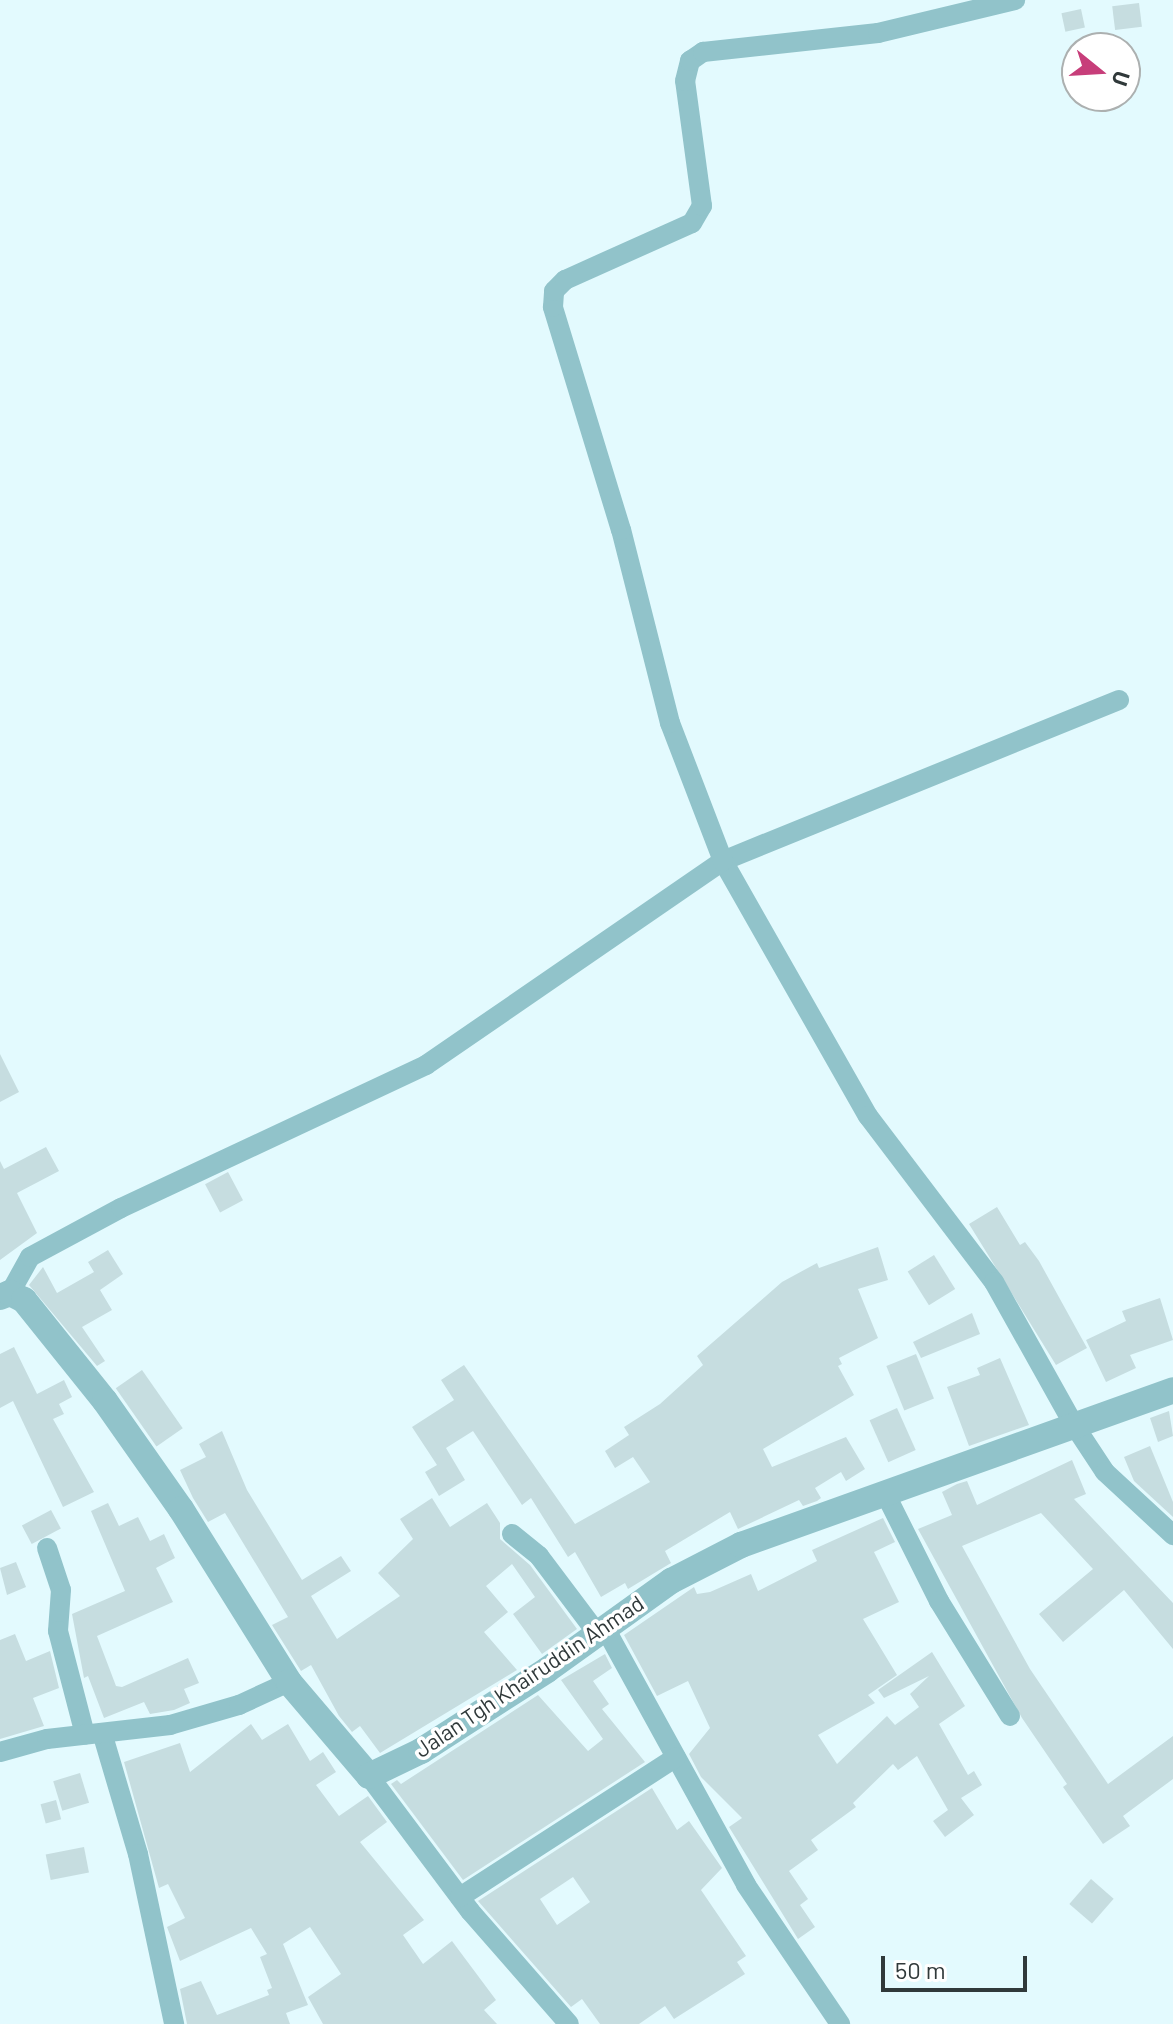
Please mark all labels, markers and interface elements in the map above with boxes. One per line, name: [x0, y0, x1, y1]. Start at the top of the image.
north arrow: [1061, 32, 1141, 112]
text: U: [1107, 68, 1136, 89]
street label: Jalan Tgh Khairuddin Ahmad: [410, 1589, 648, 1763]
scale bar: [885, 1940, 1031, 1990]
text: 50 m: [895, 1955, 946, 1984]

